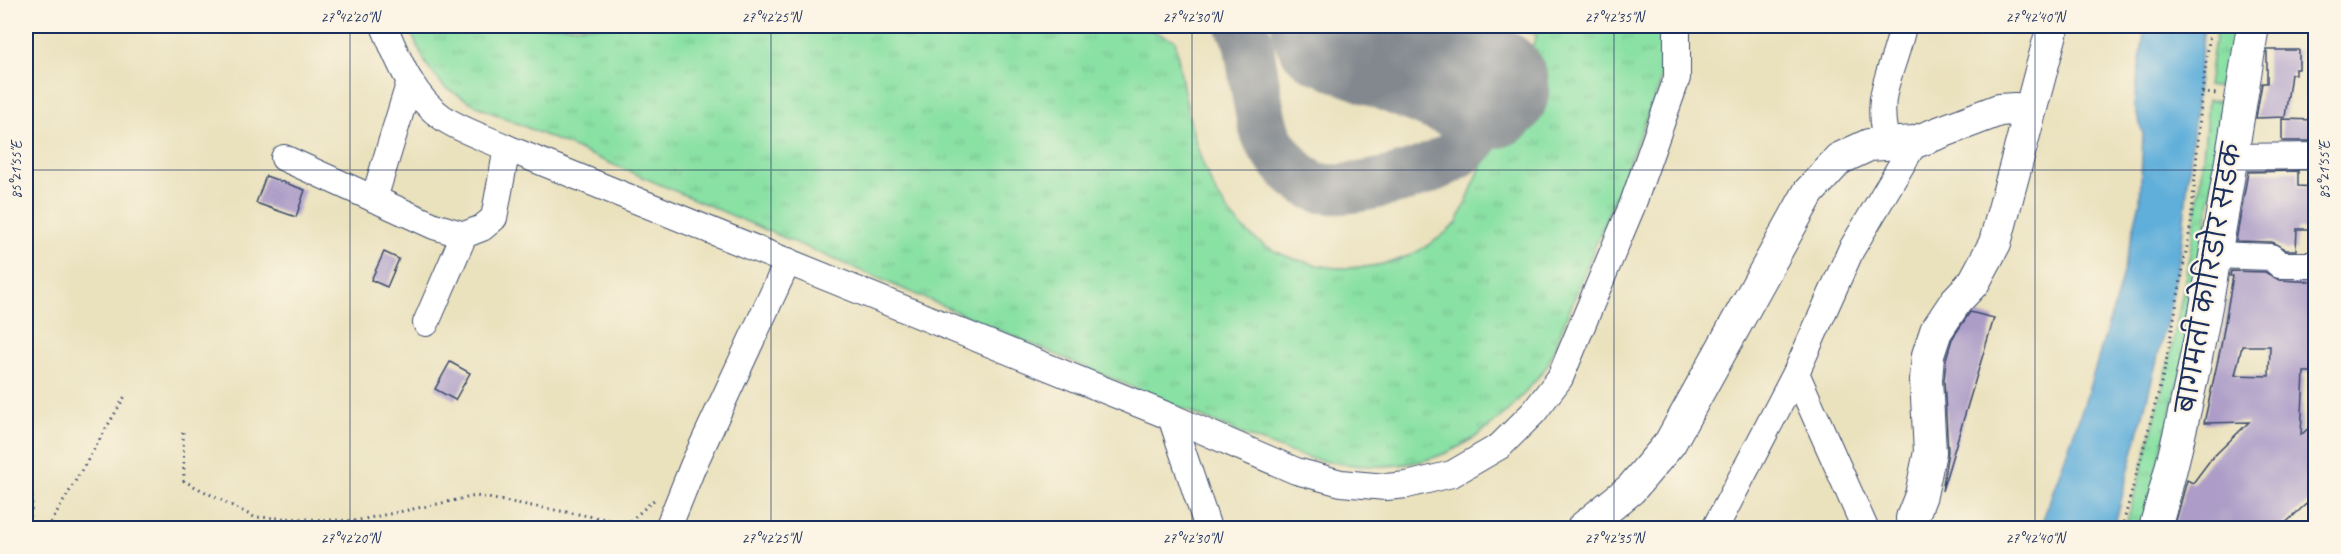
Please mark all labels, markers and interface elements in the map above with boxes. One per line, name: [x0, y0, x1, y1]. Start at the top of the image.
text: 27°42'20"N: [320, 8, 383, 27]
text: 27°42'25"N: [741, 8, 804, 27]
text: 27°42'30"N: [1162, 8, 1225, 27]
text: 27°42'35"N: [1584, 8, 1647, 27]
text: 27°42'40"N: [2005, 8, 2068, 27]
text: 85°21'55"E: [7, 139, 26, 199]
street label: बागमती कोरिडोर सडक: [2165, 139, 2249, 417]
text: 85°21'55"E: [2315, 139, 2334, 199]
text: 27°42'20"N: [320, 529, 383, 548]
text: 27°42'25"N: [741, 529, 804, 548]
text: 27°42'30"N: [1162, 529, 1225, 548]
text: 27°42'35"N: [1584, 529, 1647, 548]
text: 27°42'40"N: [2005, 529, 2068, 548]

